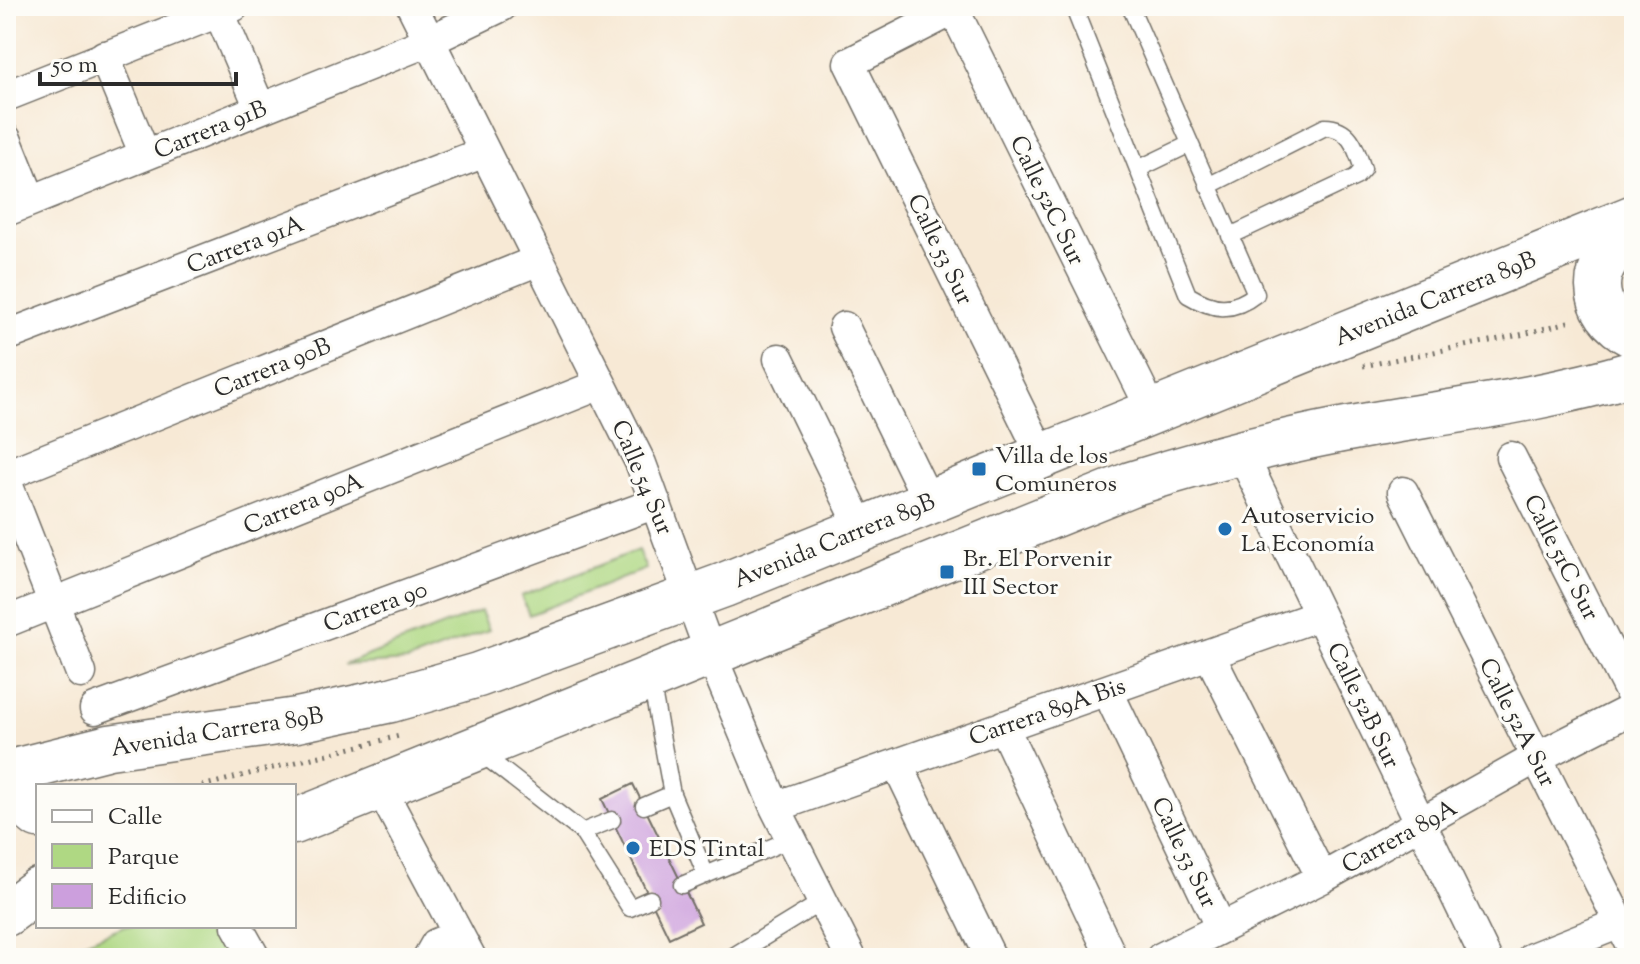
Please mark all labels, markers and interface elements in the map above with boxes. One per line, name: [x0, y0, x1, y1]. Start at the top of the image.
scale bar: [40, 36, 236, 86]
text: 50 m: [50, 49, 98, 83]
street label: Carrera 91B: [149, 93, 272, 169]
street label: Calle 52C Sur: [1000, 130, 1092, 272]
street label: Calle 53 Sur: [898, 189, 981, 311]
street label: Carrera 91A: [182, 208, 310, 284]
street label: Avenida Carrera 89B: [1330, 244, 1542, 356]
street label: Carrera 90B: [209, 330, 336, 408]
street label: Calle 54 Sur: [602, 415, 681, 541]
place label: Villa de los Comuneros: [995, 440, 1117, 502]
marker: Villa de los Comuneros: [970, 460, 988, 478]
street label: Carrera 90A: [239, 465, 369, 544]
street label: Avenida Carrera 89B: [729, 486, 941, 598]
street label: Calle 51C Sur: [1514, 489, 1607, 627]
place label: Autoservicio La Economía: [1241, 500, 1375, 562]
marker: Autoservicio La Economía: [1216, 520, 1234, 538]
place label: Br. El Porvenir III Sector: [963, 543, 1112, 605]
marker: Br. El Porvenir III Sector: [938, 563, 956, 581]
street label: Carrera 90: [319, 573, 432, 642]
street label: Calle 52B Sur: [1317, 637, 1407, 775]
street label: Calle 52A Sur: [1469, 653, 1563, 793]
street label: Carrera 89A Bis: [965, 670, 1131, 756]
street label: Avenida Carrera 89B: [109, 699, 326, 767]
legend: [36, 784, 296, 928]
street label: Calle 53 Sur: [1142, 792, 1225, 914]
street label: Carrera 89A: [1336, 792, 1464, 883]
text: Calle: [108, 801, 162, 835]
place label: EDS Tintal: [649, 833, 765, 867]
marker: EDS Tintal: [624, 839, 642, 857]
text: Parque: [108, 841, 179, 875]
text: Edificio: [108, 881, 187, 915]

